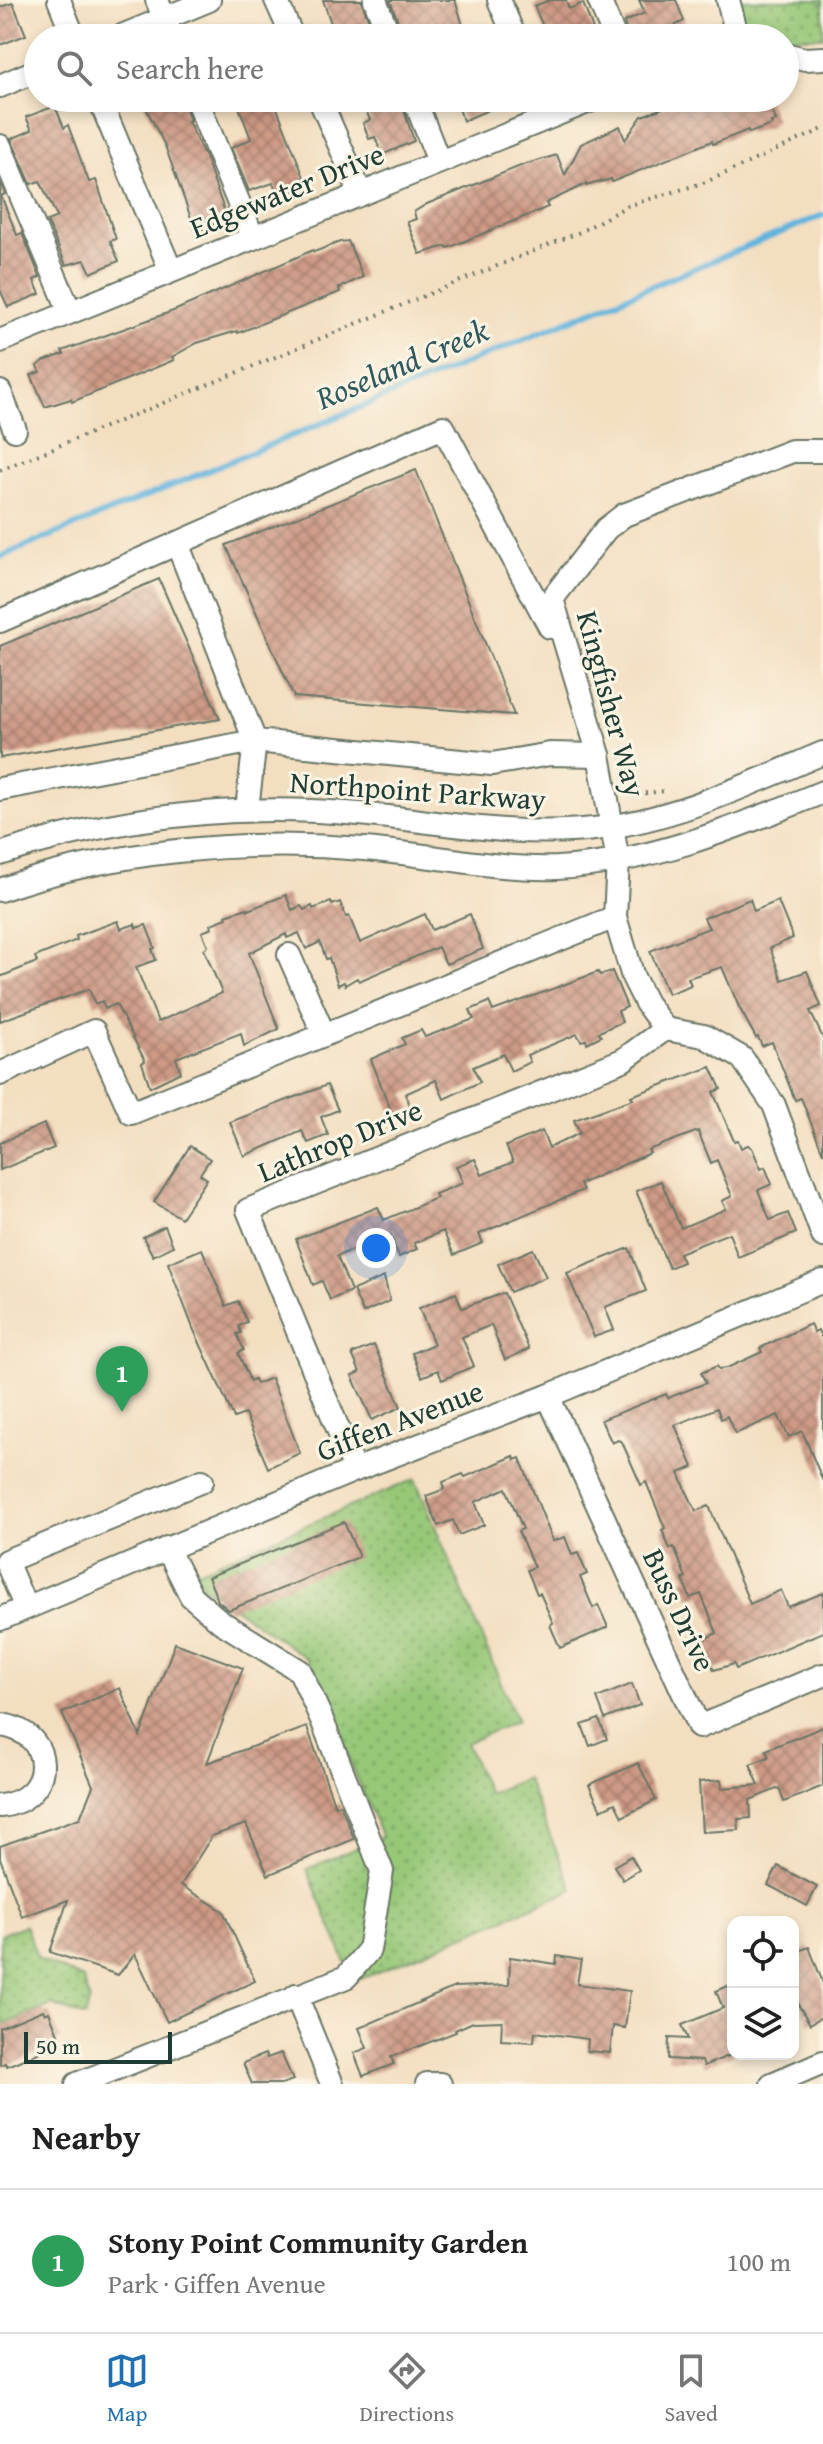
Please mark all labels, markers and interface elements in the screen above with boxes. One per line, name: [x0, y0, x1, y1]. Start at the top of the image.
search box: [24, 24, 799, 112]
icon: search: [52, 46, 96, 90]
text: Search here: [116, 46, 264, 90]
street label: Edgewater Drive: [183, 131, 390, 249]
water label: Roseland Creek: [307, 306, 496, 421]
street label: Kingfisher Way: [566, 606, 658, 802]
street label: Northpoint Parkway: [289, 759, 548, 821]
street label: Lathrop Drive: [251, 1087, 428, 1193]
your location: [356, 1228, 396, 1268]
pin: 1: [96, 1346, 148, 1412]
street label: Giffen Avenue: [310, 1368, 489, 1472]
street label: Buss Drive: [632, 1541, 728, 1678]
map controls: [727, 1916, 799, 2060]
button: locate: [727, 1916, 799, 1988]
button: layers: [727, 1988, 799, 2060]
scale bar: [24, 2028, 172, 2064]
text: 50 m: [36, 2030, 80, 2062]
text: Nearby: [32, 2112, 141, 2161]
text: Stony Point Community Garden: [108, 2220, 528, 2264]
text: 1: [51, 2242, 65, 2281]
text: 100 m: [726, 2242, 791, 2281]
text: Park · Giffen Avenue: [108, 2264, 326, 2303]
tab: Map: [105, 2349, 149, 2429]
tab: Directions: [360, 2349, 454, 2429]
tab: Saved: [665, 2349, 718, 2429]

